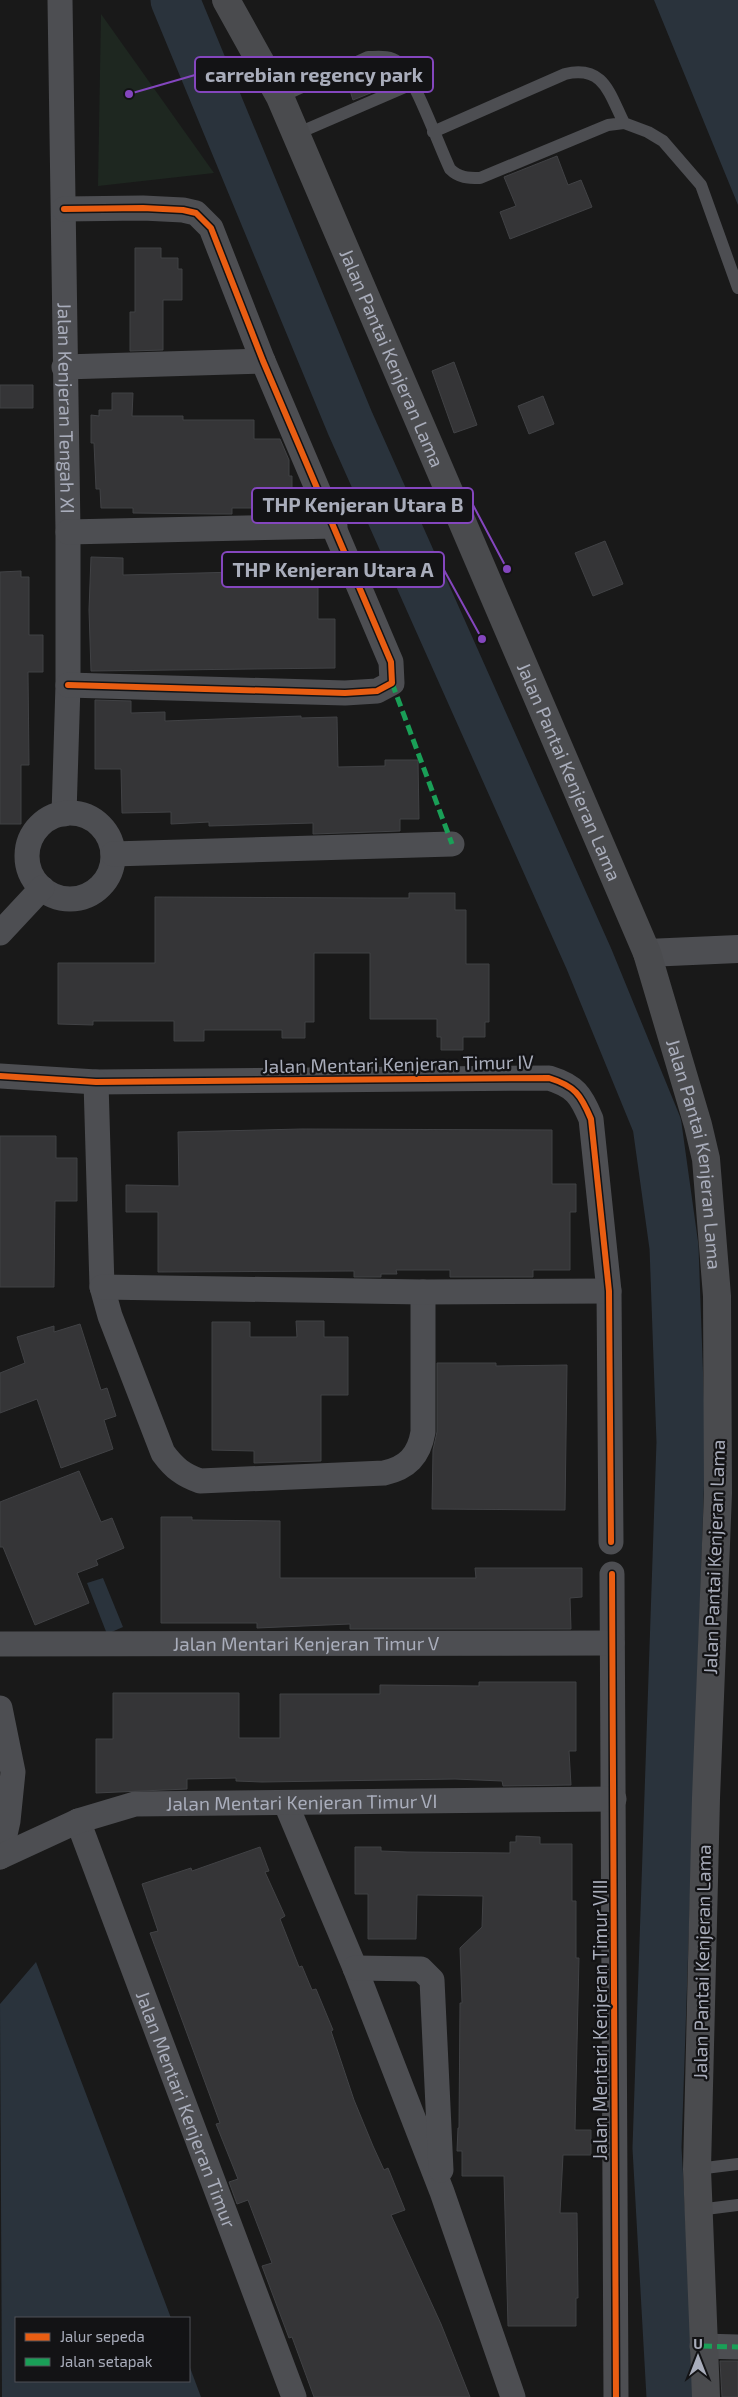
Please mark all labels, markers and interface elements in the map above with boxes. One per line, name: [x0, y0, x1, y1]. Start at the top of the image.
callout: carrebian regency park: [195, 57, 433, 92]
text: carrebian regency park: [205, 62, 424, 87]
street label: Jalan Pantai Kenjeran Lama: [335, 245, 449, 471]
street label: Jalan Kenjeran Tengah XI: [54, 302, 80, 514]
callout: THP Kenjeran Utara B: [252, 488, 473, 523]
text: THP Kenjeran Utara B: [262, 492, 464, 516]
callout: THP Kenjeran Utara A: [222, 552, 444, 587]
text: THP Kenjeran Utara A: [233, 557, 434, 581]
street label: Jalan Pantai Kenjeran Lama: [513, 659, 627, 884]
street label: Jalan Pantai Kenjeran Lama: [662, 1036, 727, 1271]
street label: Jalan Mentari Kenjeran Timur IV: [262, 1050, 534, 1077]
street label: Jalan Pantai Kenjeran Lama: [698, 1439, 729, 1675]
street label: Jalan Mentari Kenjeran Timur V: [173, 1631, 440, 1655]
street label: Jalan Mentari Kenjeran Timur VI: [166, 1789, 437, 1815]
street label: Jalan Pantai Kenjeran Lama: [688, 1844, 715, 2080]
street label: Jalan Mentari Kenjeran Timur VIII: [588, 1879, 611, 2161]
street label: Jalan Mentari Kenjeran Timur: [132, 1987, 242, 2231]
legend: [15, 2317, 190, 2382]
text: Jalur sepeda: [60, 2327, 145, 2345]
north arrow: [673, 2332, 723, 2382]
text: U: [693, 2335, 703, 2352]
text: Jalan setapak: [60, 2352, 153, 2370]

